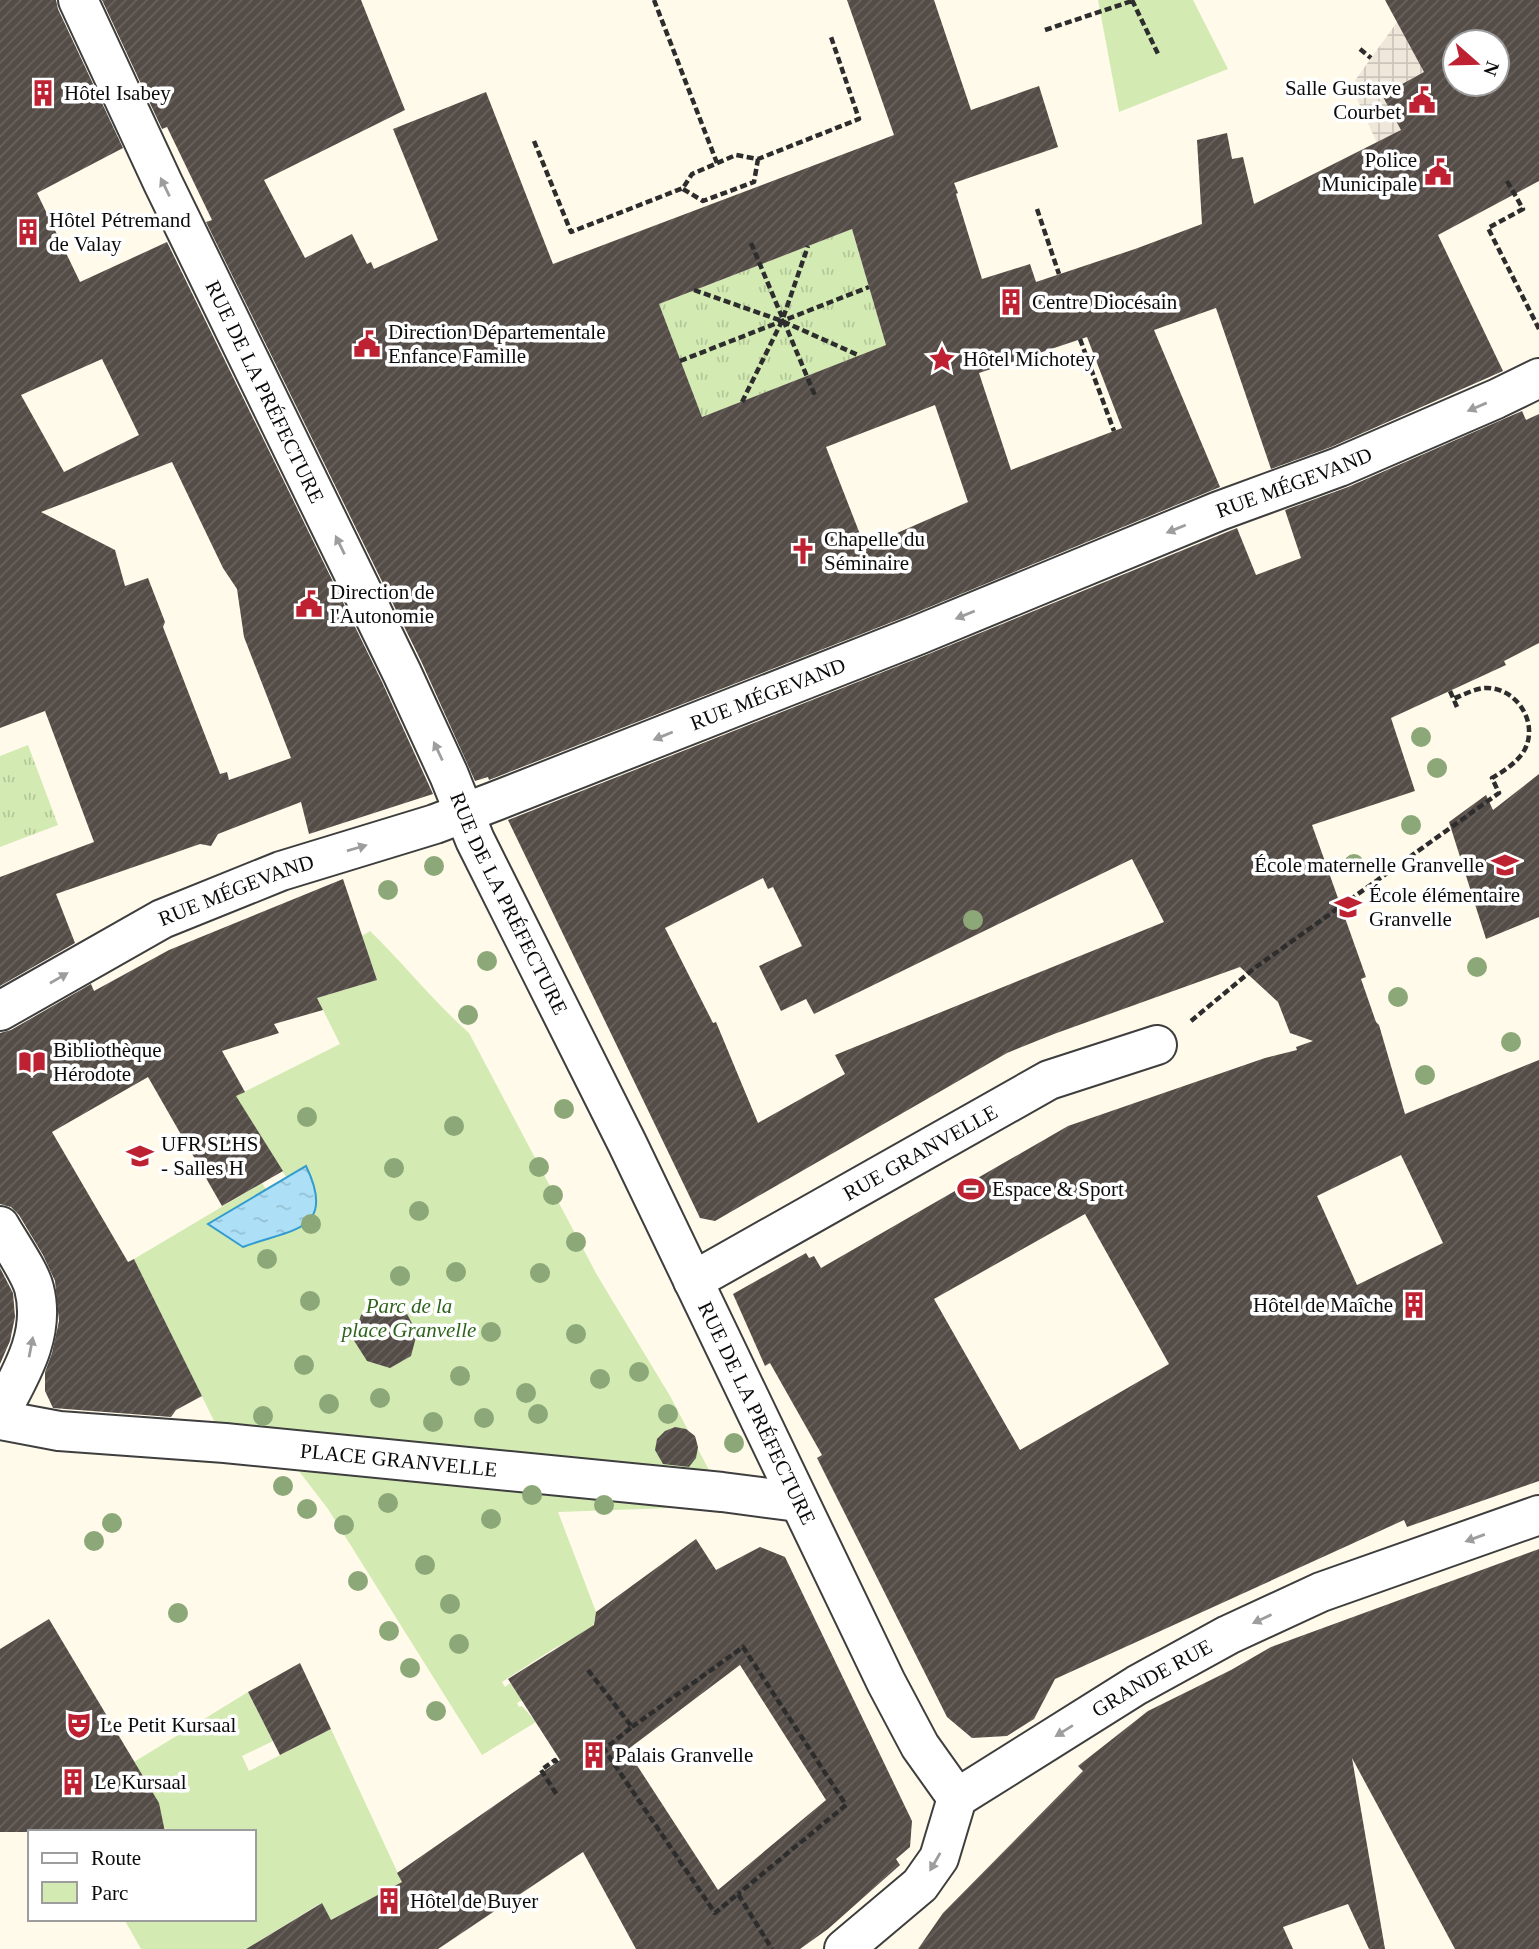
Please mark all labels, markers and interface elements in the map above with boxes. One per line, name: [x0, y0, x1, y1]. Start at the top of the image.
north arrow: [1441, 28, 1511, 98]
text: N: [1479, 59, 1504, 79]
place label: Salle Gustave Courbet: [1285, 76, 1401, 124]
building icon: Hôtel Isabey: [28, 78, 58, 108]
place label: Hôtel Isabey: [64, 81, 171, 105]
public building icon: Salle Gustave Courbet: [1407, 85, 1437, 115]
place label: Police Municipale: [1321, 148, 1417, 196]
public building icon: Police Municipale: [1423, 157, 1453, 187]
one-way arrow: [159, 177, 171, 197]
place label: Hôtel Pétremand de Valay: [49, 208, 191, 256]
building icon: Hôtel Pétremand de Valay: [13, 217, 43, 247]
street label: RUE DE LA PRÉFECTURE: [200, 277, 329, 507]
building icon: Centre Diocésain: [996, 287, 1026, 317]
place label: Centre Diocésain: [1032, 290, 1178, 314]
place label: Direction Départementale Enfance Famille: [388, 320, 605, 368]
public building icon: Direction Départementale Enfance Famille: [352, 329, 382, 359]
place icon: Hôtel Michotey: [927, 344, 957, 374]
place label: Hôtel Michotey: [963, 347, 1096, 371]
one-way arrow: [1467, 402, 1488, 413]
street label: RUE MÉGEVAND: [1213, 442, 1376, 523]
one-way arrow: [1165, 523, 1186, 534]
place label: Chapelle du Séminaire: [824, 527, 925, 575]
one-way arrow: [334, 535, 345, 555]
church icon: Chapelle du Séminaire: [788, 536, 818, 566]
place label: Direction de l'Autonomie: [330, 580, 434, 628]
public building icon: Direction de l'Autonomie: [294, 589, 324, 619]
one-way arrow: [955, 610, 976, 621]
street label: RUE MÉGEVAND: [687, 653, 849, 735]
one-way arrow: [652, 730, 673, 741]
one-way arrow: [432, 740, 443, 761]
street label: RUE DE LA PRÉFECTURE: [445, 789, 573, 1019]
one-way arrow: [346, 843, 367, 853]
street label: RUE MÉGEVAND: [155, 850, 317, 931]
school or university icon: École maternelle Granvelle: [1490, 850, 1520, 880]
place label: École maternelle Granvelle: [1254, 853, 1484, 877]
place label: École élémentaire Granvelle: [1369, 883, 1520, 931]
school or university icon: École élémentaire Granvelle: [1333, 892, 1363, 922]
one-way arrow: [50, 972, 69, 984]
place label: Bibliothèque Hérodote: [53, 1038, 162, 1086]
library icon: Bibliothèque Hérodote: [17, 1047, 47, 1077]
street label: RUE GRANVELLE: [839, 1100, 1002, 1206]
place label: UFR SLHS - Salles H: [161, 1132, 258, 1180]
school or university icon: UFR SLHS - Salles H: [125, 1141, 155, 1171]
sports icon: Espace & Sport: [956, 1174, 986, 1204]
place label: Espace & Sport: [992, 1177, 1124, 1201]
building icon: Hôtel de Maîche: [1399, 1290, 1429, 1320]
place label: Hôtel de Maîche: [1253, 1293, 1393, 1317]
park label: Parc de la place Granvelle: [340, 1294, 476, 1342]
street label: RUE DE LA PRÉFECTURE: [693, 1298, 821, 1529]
one-way arrow: [26, 1336, 37, 1358]
street label: PLACE GRANVELLE: [299, 1438, 498, 1482]
one-way arrow: [1464, 1533, 1485, 1544]
one-way arrow: [1252, 1613, 1272, 1625]
street label: GRANDE RUE: [1087, 1634, 1216, 1722]
theatre icon: Le Petit Kursaal: [64, 1710, 94, 1740]
place label: Le Petit Kursaal: [100, 1713, 237, 1737]
one-way arrow: [1055, 1724, 1074, 1737]
building icon: Palais Granvelle: [579, 1740, 609, 1770]
place label: Palais Granvelle: [615, 1743, 753, 1767]
building icon: Le Kursaal: [58, 1767, 88, 1797]
place label: Le Kursaal: [94, 1770, 187, 1794]
legend: [28, 1830, 256, 1921]
text: Route: [91, 1846, 141, 1870]
one-way arrow: [929, 1852, 941, 1871]
text: Parc: [91, 1881, 128, 1905]
building icon: Hôtel de Buyer: [374, 1886, 404, 1916]
place label: Hôtel de Buyer: [410, 1889, 538, 1913]

